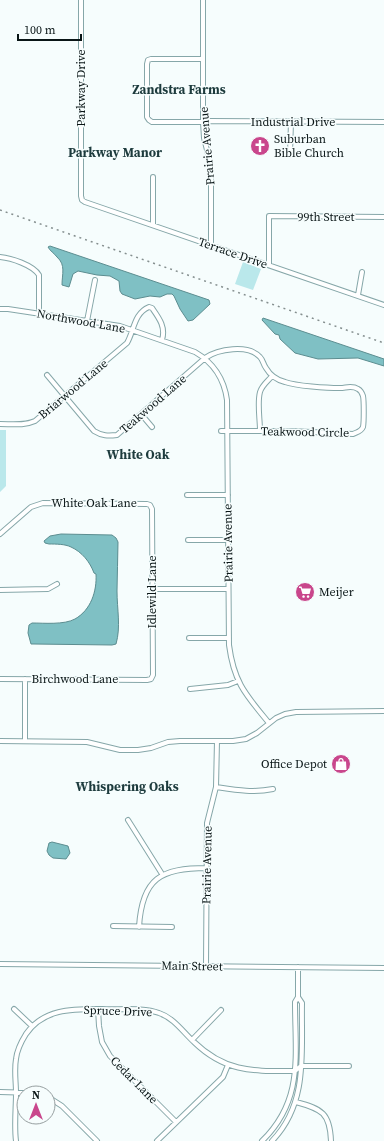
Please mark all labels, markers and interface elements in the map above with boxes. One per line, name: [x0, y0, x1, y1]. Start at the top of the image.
scale bar: [18, 16, 81, 42]
text: 100 m: [24, 22, 56, 38]
street label: Parkway Drive: [73, 49, 89, 127]
district label: Zandstra Farms: [132, 81, 226, 98]
street label: Prairie Avenue: [196, 106, 218, 186]
street label: Industrial Drive: [251, 114, 335, 130]
place label: Suburban Bible Church: [274, 131, 344, 161]
church icon: Suburban Bible Church: [249, 135, 271, 157]
district label: Parkway Manor: [68, 144, 163, 161]
street label: 99th Street: [298, 209, 355, 225]
street label: Terrace Drive: [196, 234, 270, 272]
street label: Northwood Lane: [35, 305, 127, 337]
street label: Briarwood Lane: [35, 355, 111, 423]
street label: Teakwood Lane: [116, 371, 190, 437]
street label: Teakwood Circle: [261, 423, 349, 441]
district label: White Oak: [107, 446, 170, 463]
street label: White Oak Lane: [51, 495, 137, 511]
street label: Prairie Avenue: [219, 504, 237, 582]
street label: Idlewild Lane: [144, 555, 160, 629]
supermarket icon: Meijer: [294, 581, 316, 603]
place label: Meijer: [319, 584, 354, 600]
street label: Birchwood Lane: [32, 671, 118, 687]
shop icon: Office Depot: [330, 753, 352, 775]
place label: Office Depot: [261, 756, 327, 772]
district label: Whispering Oaks: [75, 778, 179, 795]
street label: Prairie Avenue: [198, 826, 216, 904]
street label: Main Street: [161, 957, 223, 975]
street label: Spruce Drive: [83, 1002, 153, 1020]
street label: Cedar Lane: [107, 1053, 161, 1107]
north arrow: [16, 1085, 56, 1125]
text: N: [32, 1088, 40, 1103]

